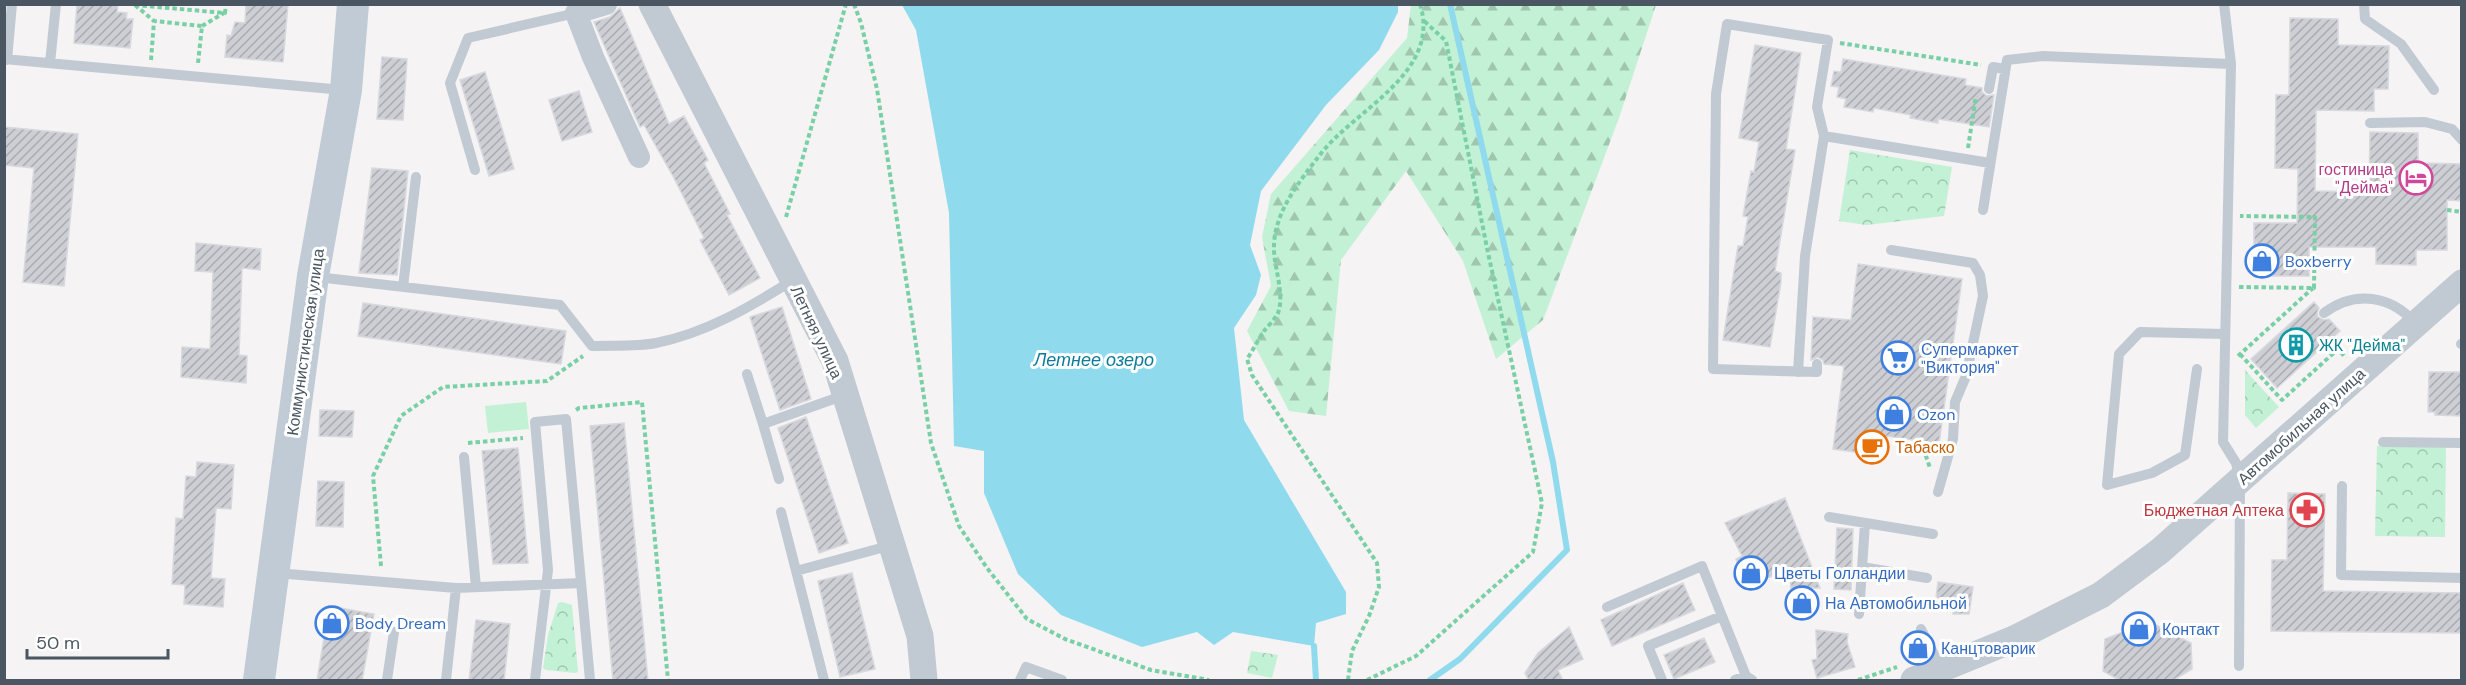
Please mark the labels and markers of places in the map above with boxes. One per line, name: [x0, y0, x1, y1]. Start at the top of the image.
place label: гостиница "Дейма": [2319, 159, 2393, 198]
hotel icon: гостиница "Дейма": [2398, 160, 2434, 196]
shop icon: Boxberry: [2244, 243, 2280, 279]
place label: Boxberry: [2285, 251, 2352, 272]
building icon: ЖК "Дейма": [2278, 327, 2314, 363]
place label: ЖК "Дейма": [2319, 335, 2406, 356]
place label: Супермаркет "Виктория": [1921, 339, 2019, 378]
supermarket icon: Супермаркет "Виктория": [1880, 340, 1916, 376]
shop icon: Ozon: [1876, 396, 1912, 432]
place label: Ozon: [1917, 404, 1955, 425]
cafe icon: Табаско: [1854, 429, 1890, 465]
place label: Табаско: [1895, 437, 1955, 458]
pharmacy icon: Бюджетная Аптека: [2289, 492, 2325, 528]
place label: Бюджетная Аптека: [2144, 500, 2284, 521]
shop icon: Цветы Голландии: [1733, 555, 1769, 591]
place label: Цветы Голландии: [1774, 563, 1905, 584]
shop icon: На Автомобильной: [1784, 585, 1820, 621]
place label: На Автомобильной: [1825, 593, 1967, 614]
shop icon: Body Dream: [314, 605, 350, 641]
shop icon: Контакт: [2121, 611, 2157, 647]
place label: Body Dream: [355, 613, 446, 634]
place label: Контакт: [2162, 619, 2220, 640]
shop icon: Канцтоварик: [1900, 630, 1936, 666]
place label: Канцтоварик: [1941, 638, 2036, 659]

